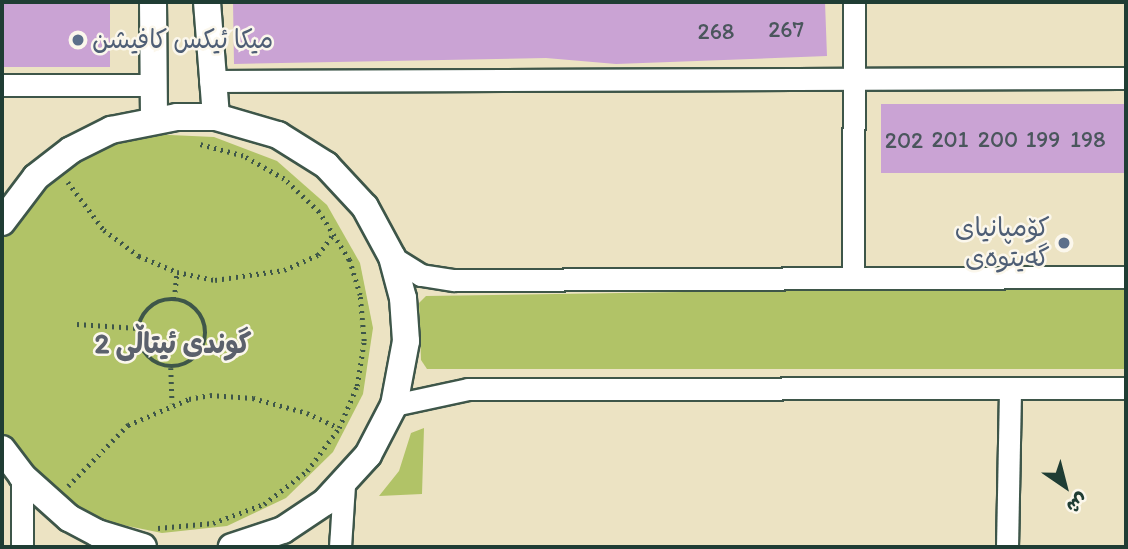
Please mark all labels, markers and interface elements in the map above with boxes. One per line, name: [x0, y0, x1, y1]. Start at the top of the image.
house number: 267: [768, 15, 804, 43]
house number: 268: [698, 17, 734, 45]
place label: میکا ئیکس کافیشن: [92, 24, 273, 56]
marker: میکا ئیکس کافیشن: [70, 32, 86, 48]
house number: 201: [932, 125, 968, 153]
house number: 200: [978, 125, 1018, 153]
house number: 199: [1026, 125, 1060, 153]
house number: 198: [1070, 125, 1106, 153]
house number: 202: [885, 126, 923, 154]
place label: کۆمپانیای گەیتوەی: [955, 212, 1050, 274]
marker: کۆمپانیای گەیتوەی: [1056, 235, 1072, 251]
district label: گوندی ئیتاڵی 2: [95, 326, 251, 360]
north arrow: [1030, 451, 1100, 521]
text: ش: [1062, 488, 1092, 519]

